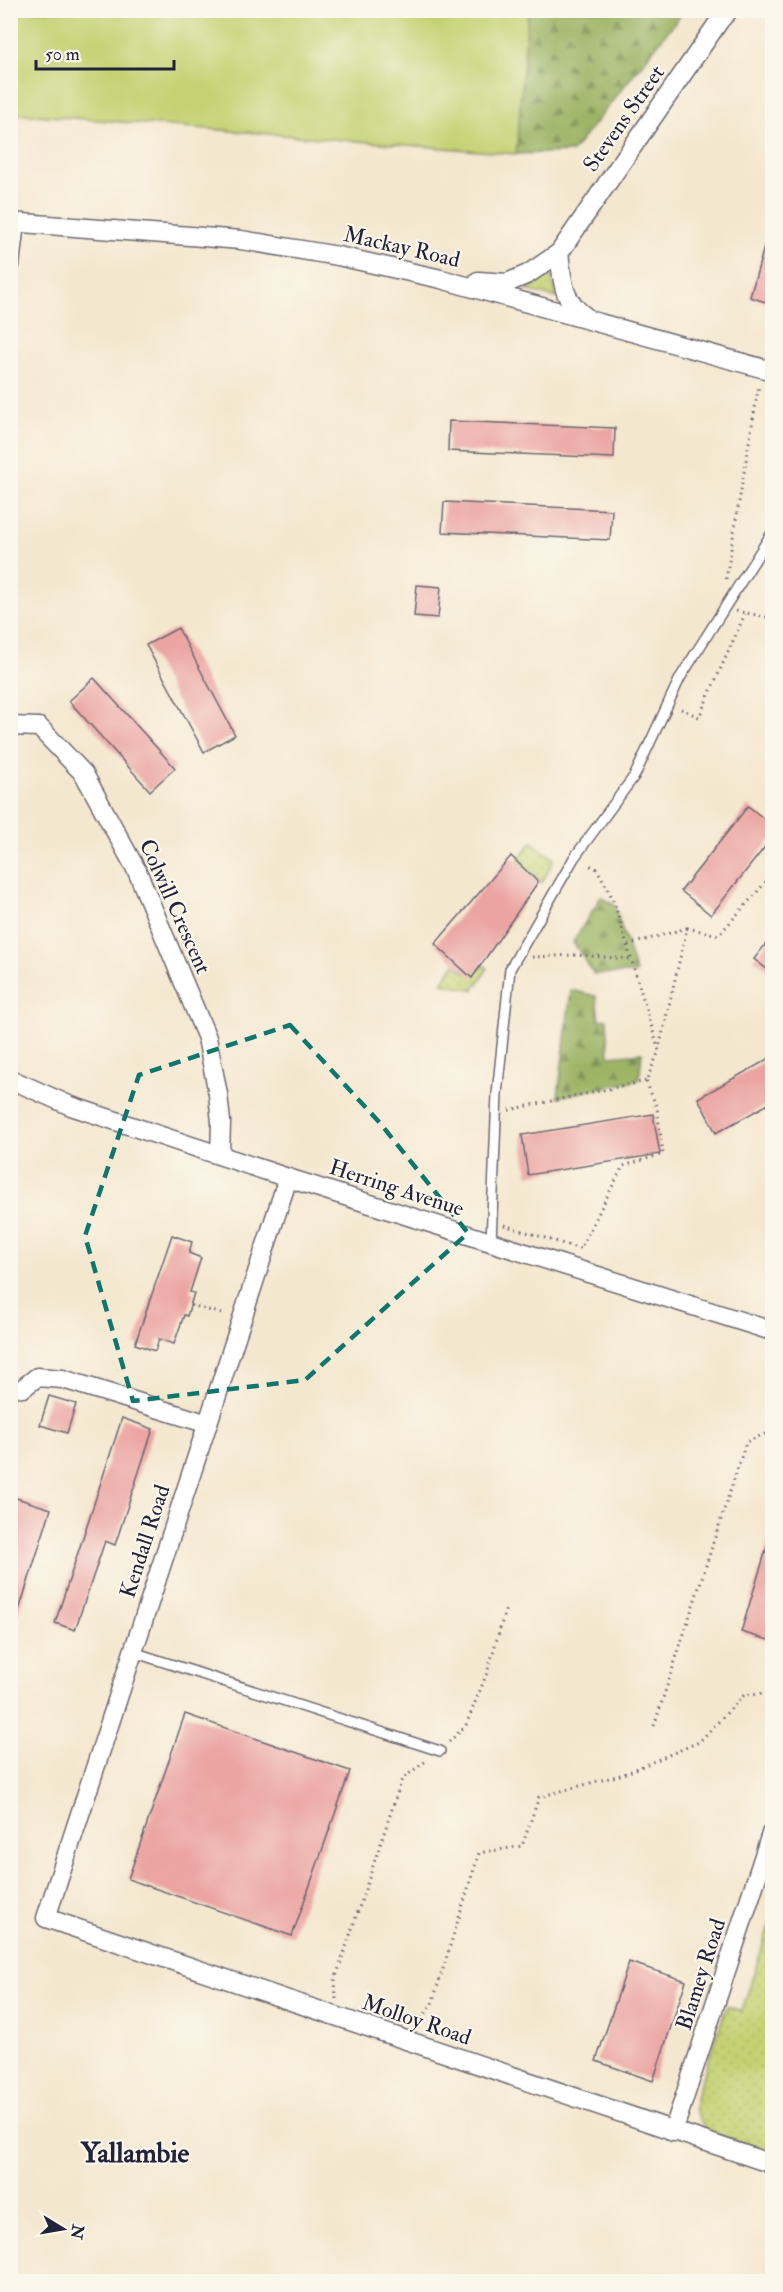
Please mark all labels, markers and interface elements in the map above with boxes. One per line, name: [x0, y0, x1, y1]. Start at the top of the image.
scale bar: [36, 33, 174, 71]
text: 50 m: [45, 43, 80, 66]
street label: Stevens Street: [577, 60, 671, 177]
street label: Mackay Road: [341, 220, 463, 274]
street label: Colwill Crescent: [133, 835, 217, 978]
street label: Herring Avenue: [326, 1153, 467, 1223]
street label: Kendall Road: [114, 1481, 176, 1601]
street label: Blamey Road: [670, 1915, 732, 2034]
street label: Molloy Road: [359, 1988, 475, 2052]
district label: Yallambie: [80, 2136, 189, 2171]
north arrow: [33, 2199, 93, 2259]
text: N: [65, 2222, 88, 2241]

